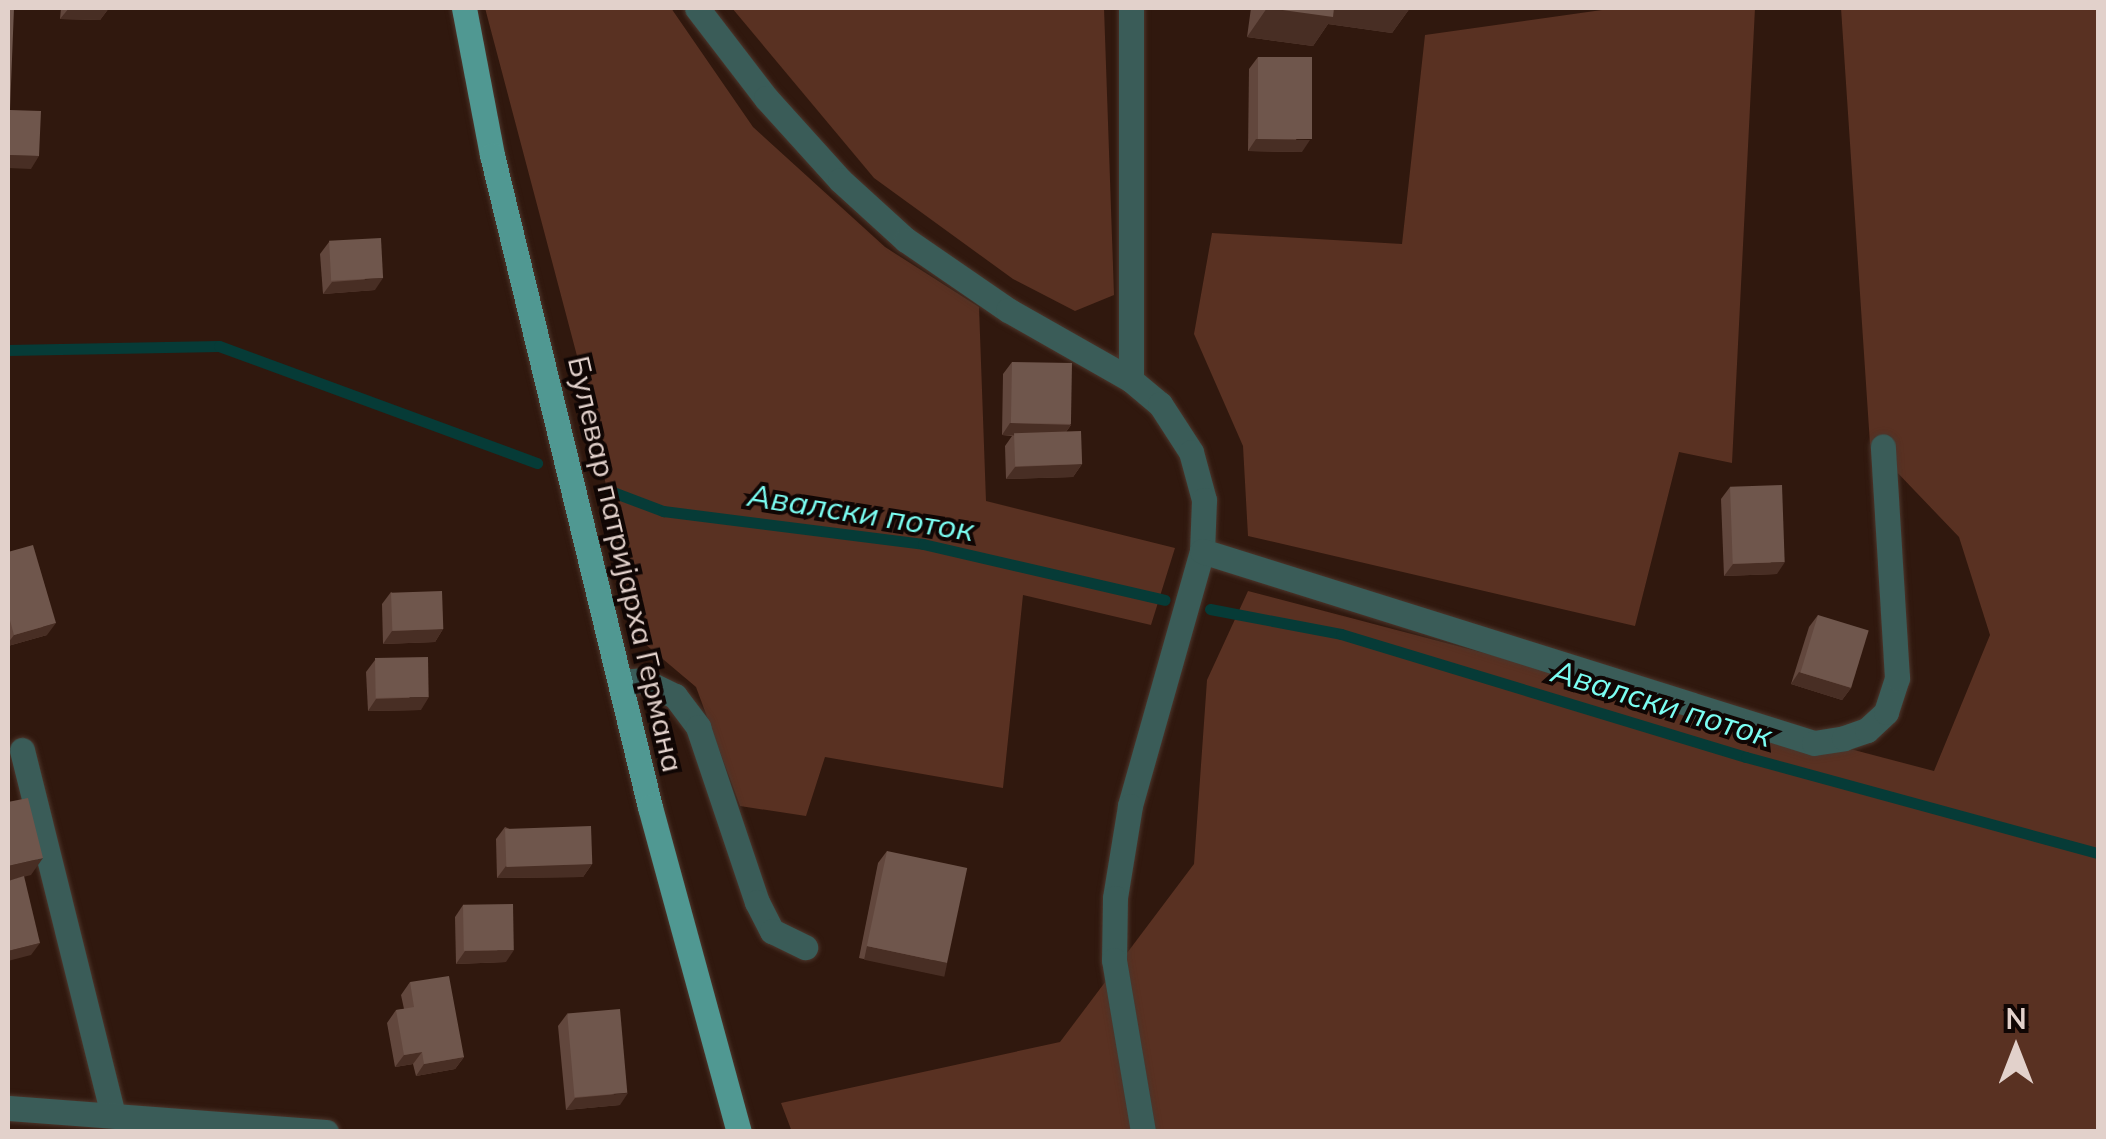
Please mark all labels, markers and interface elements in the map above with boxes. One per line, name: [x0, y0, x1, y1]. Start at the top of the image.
street label: Булевар патријарха Германа: [561, 353, 691, 775]
water label: Авалски поток: [745, 475, 977, 549]
water label: Авалски поток: [1547, 651, 1777, 755]
north arrow: [1966, 999, 2066, 1099]
text: N: [2005, 1001, 2027, 1036]

